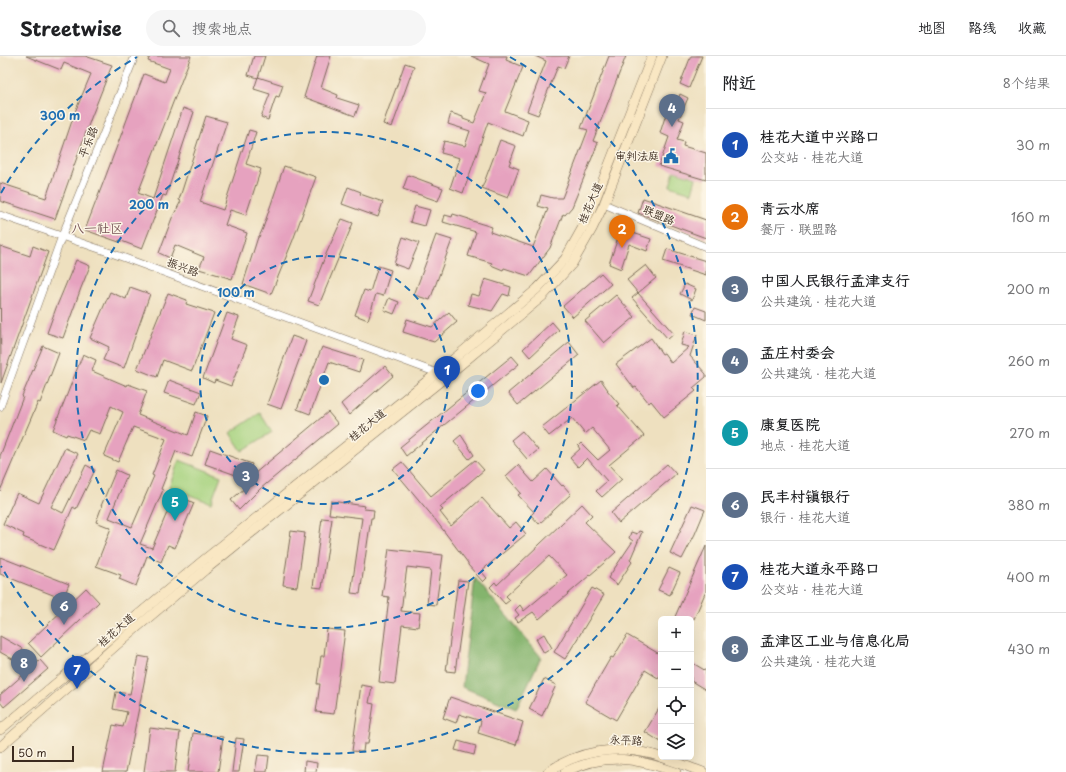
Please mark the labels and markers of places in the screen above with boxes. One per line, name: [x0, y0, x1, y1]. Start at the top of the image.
pin: 4: [659, 94, 685, 127]
place label: 审判法庭: [615, 147, 659, 164]
public building icon: 审判法庭: [662, 147, 680, 165]
pin: 2: [609, 215, 635, 248]
pin: 1: [434, 356, 460, 389]
centre of rings: [317, 373, 331, 387]
pin: 3: [233, 462, 259, 495]
pin: 5: [162, 488, 188, 521]
pin: 6: [51, 592, 77, 625]
pin: 8: [11, 649, 37, 682]
pin: 7: [64, 656, 90, 689]

